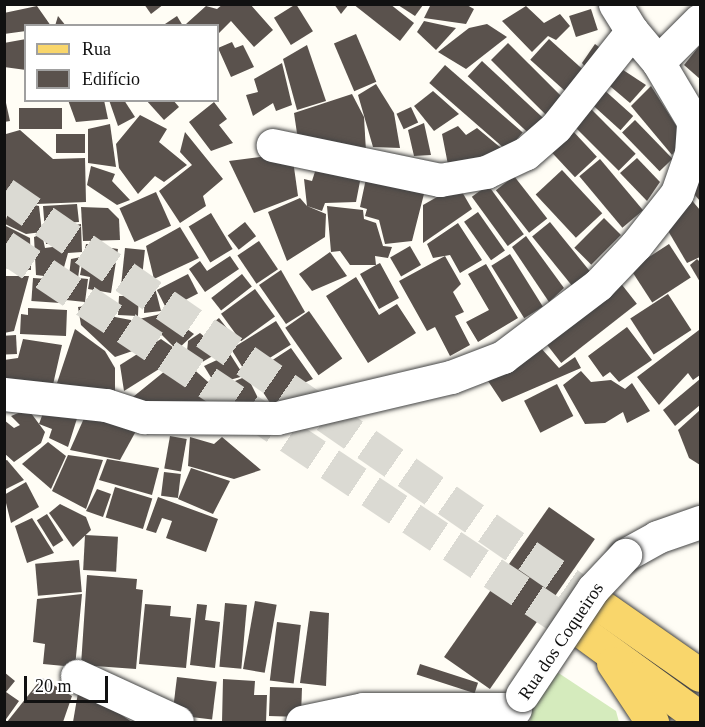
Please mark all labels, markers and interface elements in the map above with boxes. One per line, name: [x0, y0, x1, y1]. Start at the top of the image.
legend: [24, 24, 219, 102]
text: Rua: [82, 39, 111, 59]
text: Edifício: [82, 69, 140, 89]
street label: Rua dos Coqueiros: [514, 578, 608, 704]
scale bar: [27, 664, 111, 702]
text: 20 m: [35, 676, 72, 696]

